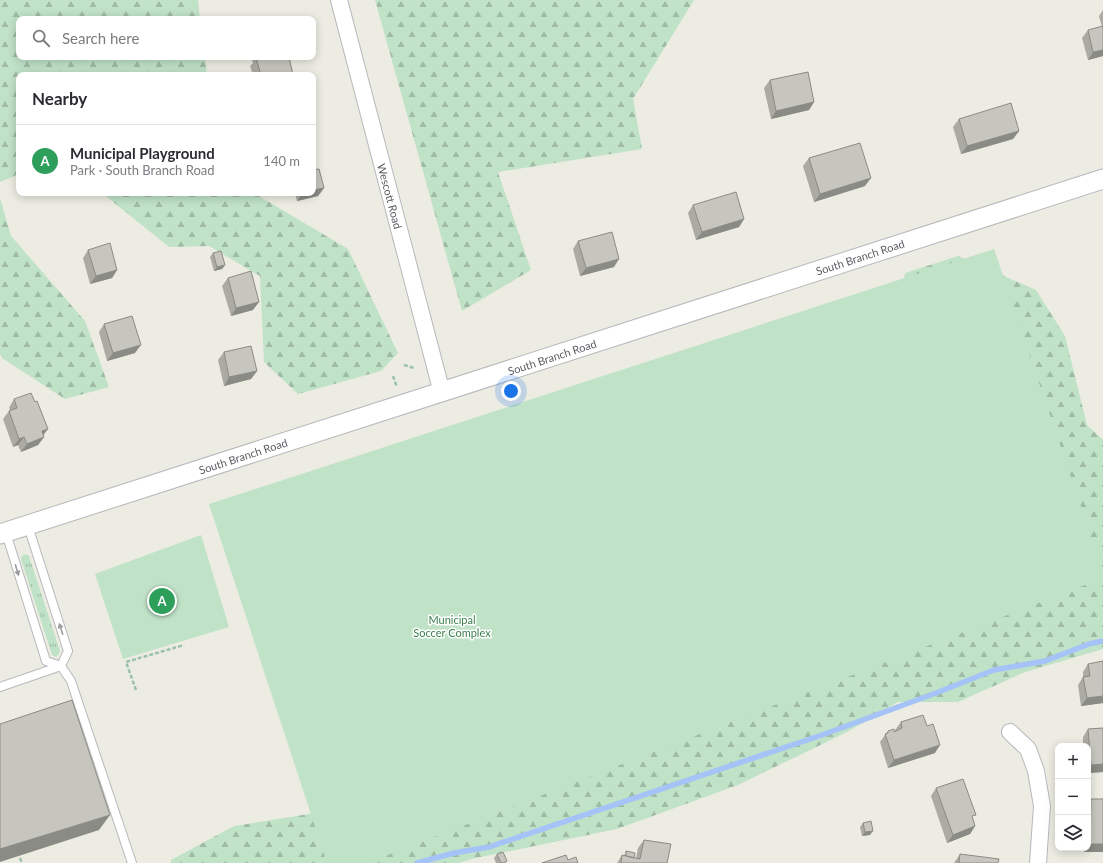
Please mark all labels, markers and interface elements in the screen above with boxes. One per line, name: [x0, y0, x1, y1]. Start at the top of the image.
search box: [16, 16, 316, 60]
icon: search: [30, 27, 52, 49]
text: Search here: [62, 29, 139, 47]
text: Nearby: [32, 88, 87, 109]
text: Municipal Playground: [70, 144, 215, 162]
text: A: [40, 153, 50, 169]
text: 140 m: [263, 153, 300, 169]
text: Park · South Branch Road: [70, 162, 215, 178]
street label: Wescott Road: [375, 162, 405, 230]
street label: South Branch Road: [814, 237, 906, 277]
street label: South Branch Road: [506, 337, 598, 377]
your location: [501, 381, 521, 401]
street label: South Branch Road: [197, 436, 289, 476]
one-way arrow: [14, 564, 20, 576]
pin: A: [149, 586, 175, 616]
park label: Municipal Soccer Complex: [413, 613, 491, 639]
one-way arrow: [58, 623, 64, 635]
map controls: [1055, 743, 1091, 851]
button: +: [1055, 743, 1091, 779]
button: −: [1055, 779, 1091, 815]
button: layers: [1055, 815, 1091, 851]

